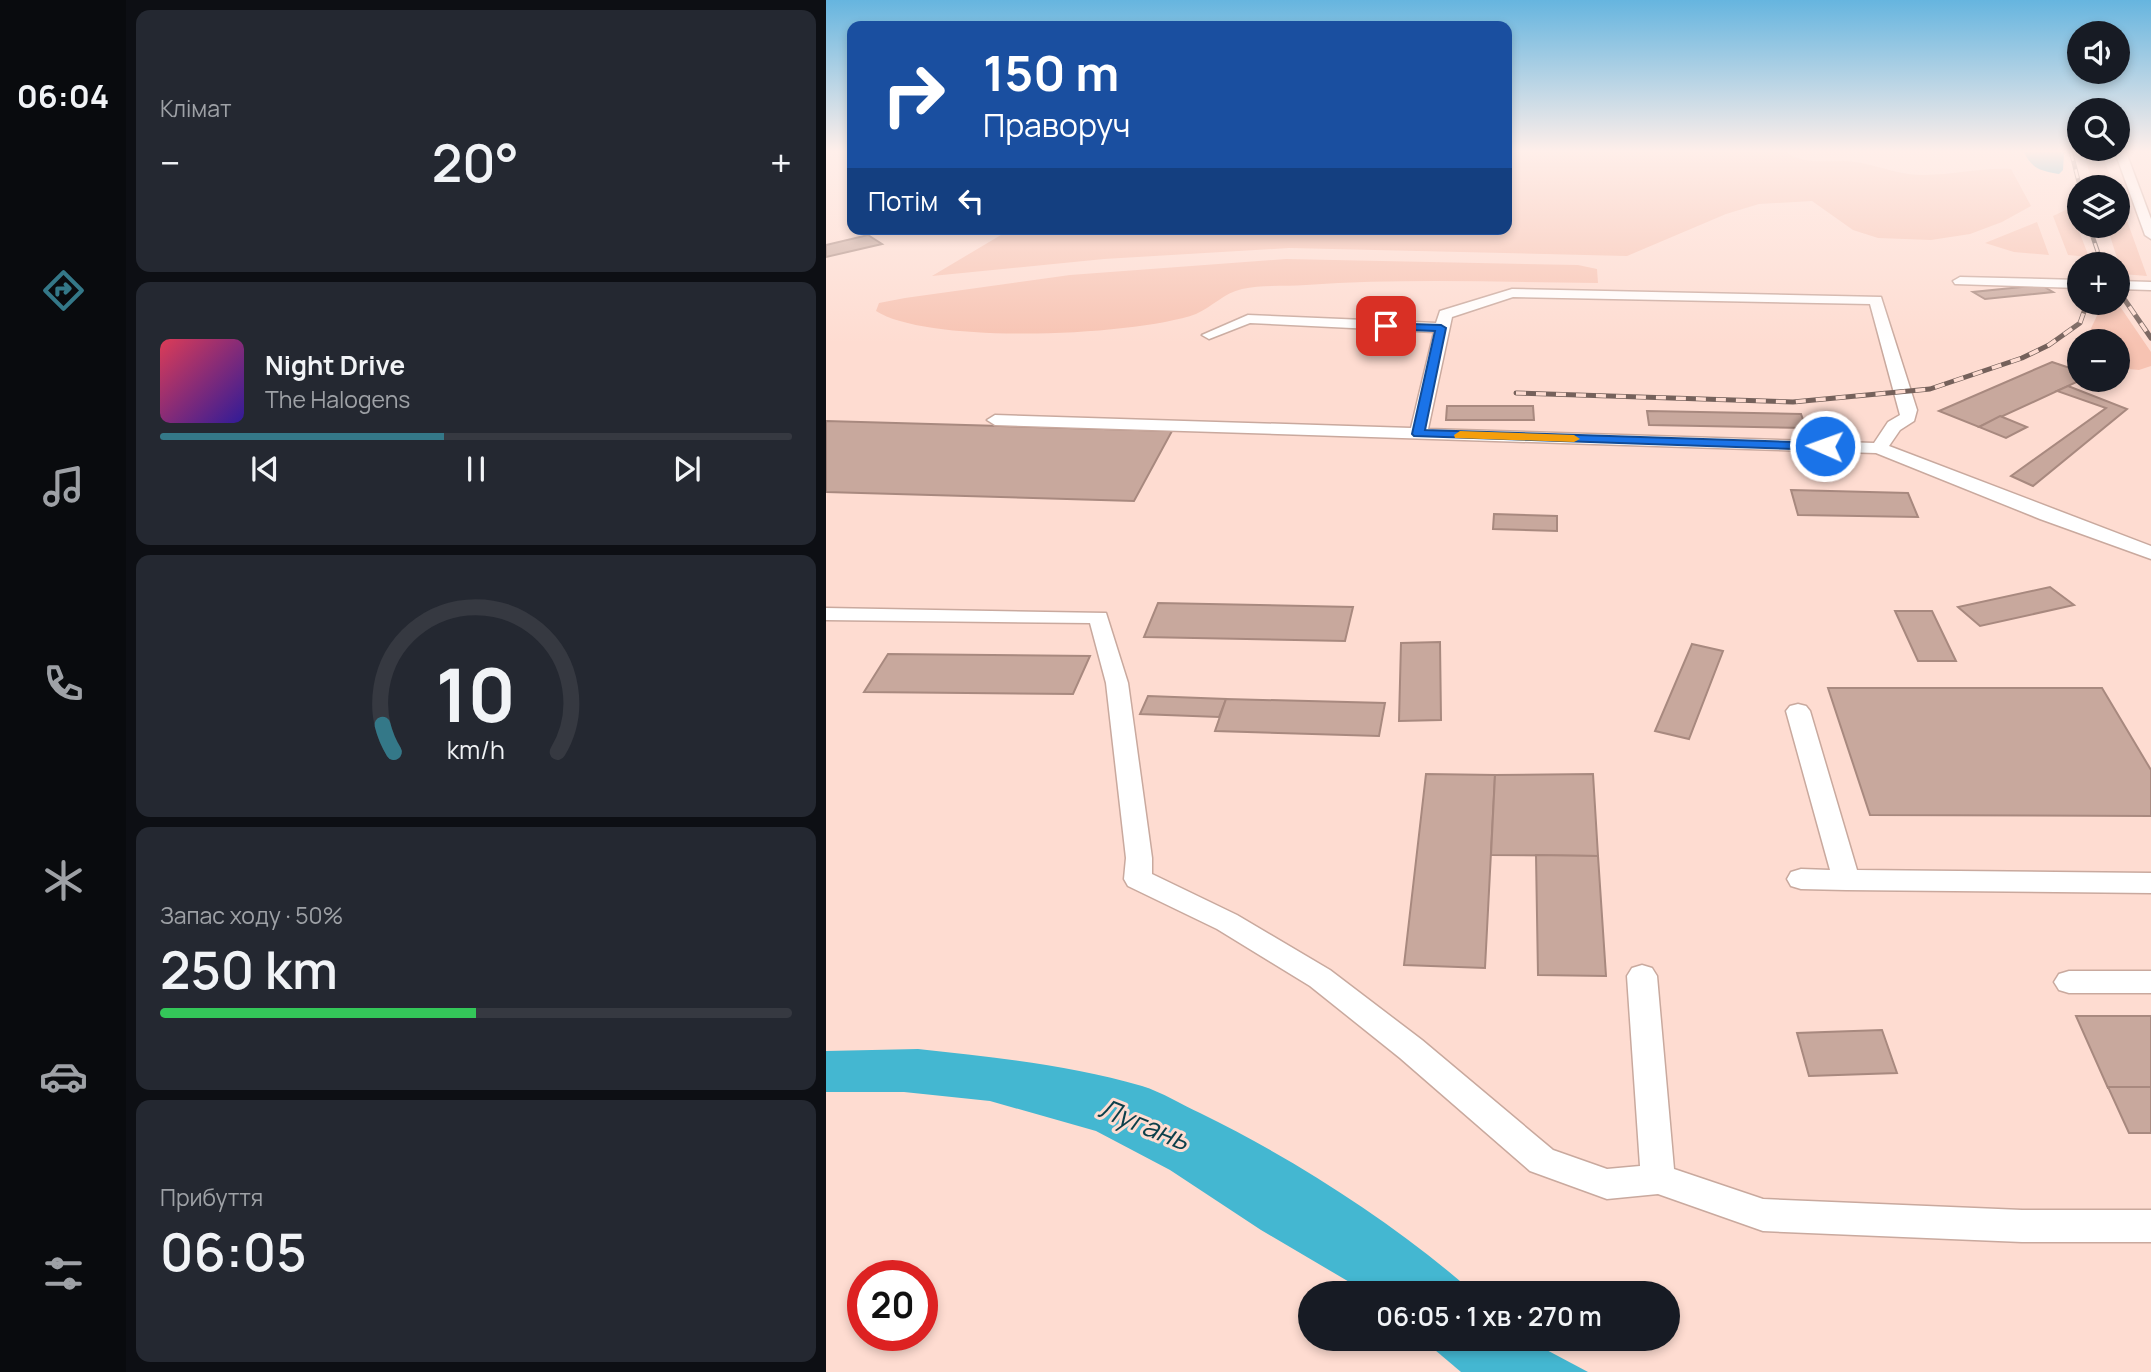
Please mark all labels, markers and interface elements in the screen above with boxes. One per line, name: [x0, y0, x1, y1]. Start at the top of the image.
map controls: [2067, 21, 2130, 392]
button: sound: [2067, 21, 2130, 84]
text: 150 m: [983, 39, 1119, 106]
icon: right: [868, 49, 959, 140]
text: 06:04: [17, 74, 109, 118]
text: Клімат: [160, 92, 232, 124]
button: search: [2067, 98, 2130, 161]
text: Праворуч: [983, 103, 1131, 147]
text: 20°: [432, 127, 519, 198]
text: −: [160, 136, 181, 188]
text: +: [770, 136, 792, 188]
button: layers: [2067, 175, 2130, 238]
icon: left: [952, 182, 990, 220]
text: Потім: [868, 183, 938, 219]
button: +: [2067, 252, 2130, 315]
icon: directions: [39, 266, 88, 315]
pin: [1356, 296, 1416, 356]
icon: arrive: [1367, 307, 1405, 345]
button: −: [2067, 329, 2130, 392]
text: Night Drive: [265, 347, 405, 383]
text: The Halogens: [265, 383, 410, 415]
position arrow: [1788, 409, 1862, 483]
icon: previous: [246, 450, 284, 488]
icon: pause: [457, 450, 495, 488]
icon: next: [668, 450, 706, 488]
icon: music: [39, 462, 88, 511]
text: 10: [436, 644, 516, 744]
icon: phone: [39, 659, 88, 708]
text: km/h: [447, 732, 505, 767]
icon: climate: [39, 856, 88, 905]
text: Запас ходу · 50%: [160, 899, 343, 931]
text: 250 km: [160, 934, 338, 1005]
icon: car: [39, 1052, 88, 1101]
water label: Лугань: [1094, 1088, 1196, 1159]
text: Прибуття: [160, 1181, 263, 1213]
text: 06:05: [160, 1216, 306, 1287]
icon: filters: [39, 1249, 88, 1298]
speed limit sign: 20: [847, 1260, 938, 1351]
text: 06:05 · 1 хв · 270 m: [1376, 1298, 1602, 1334]

